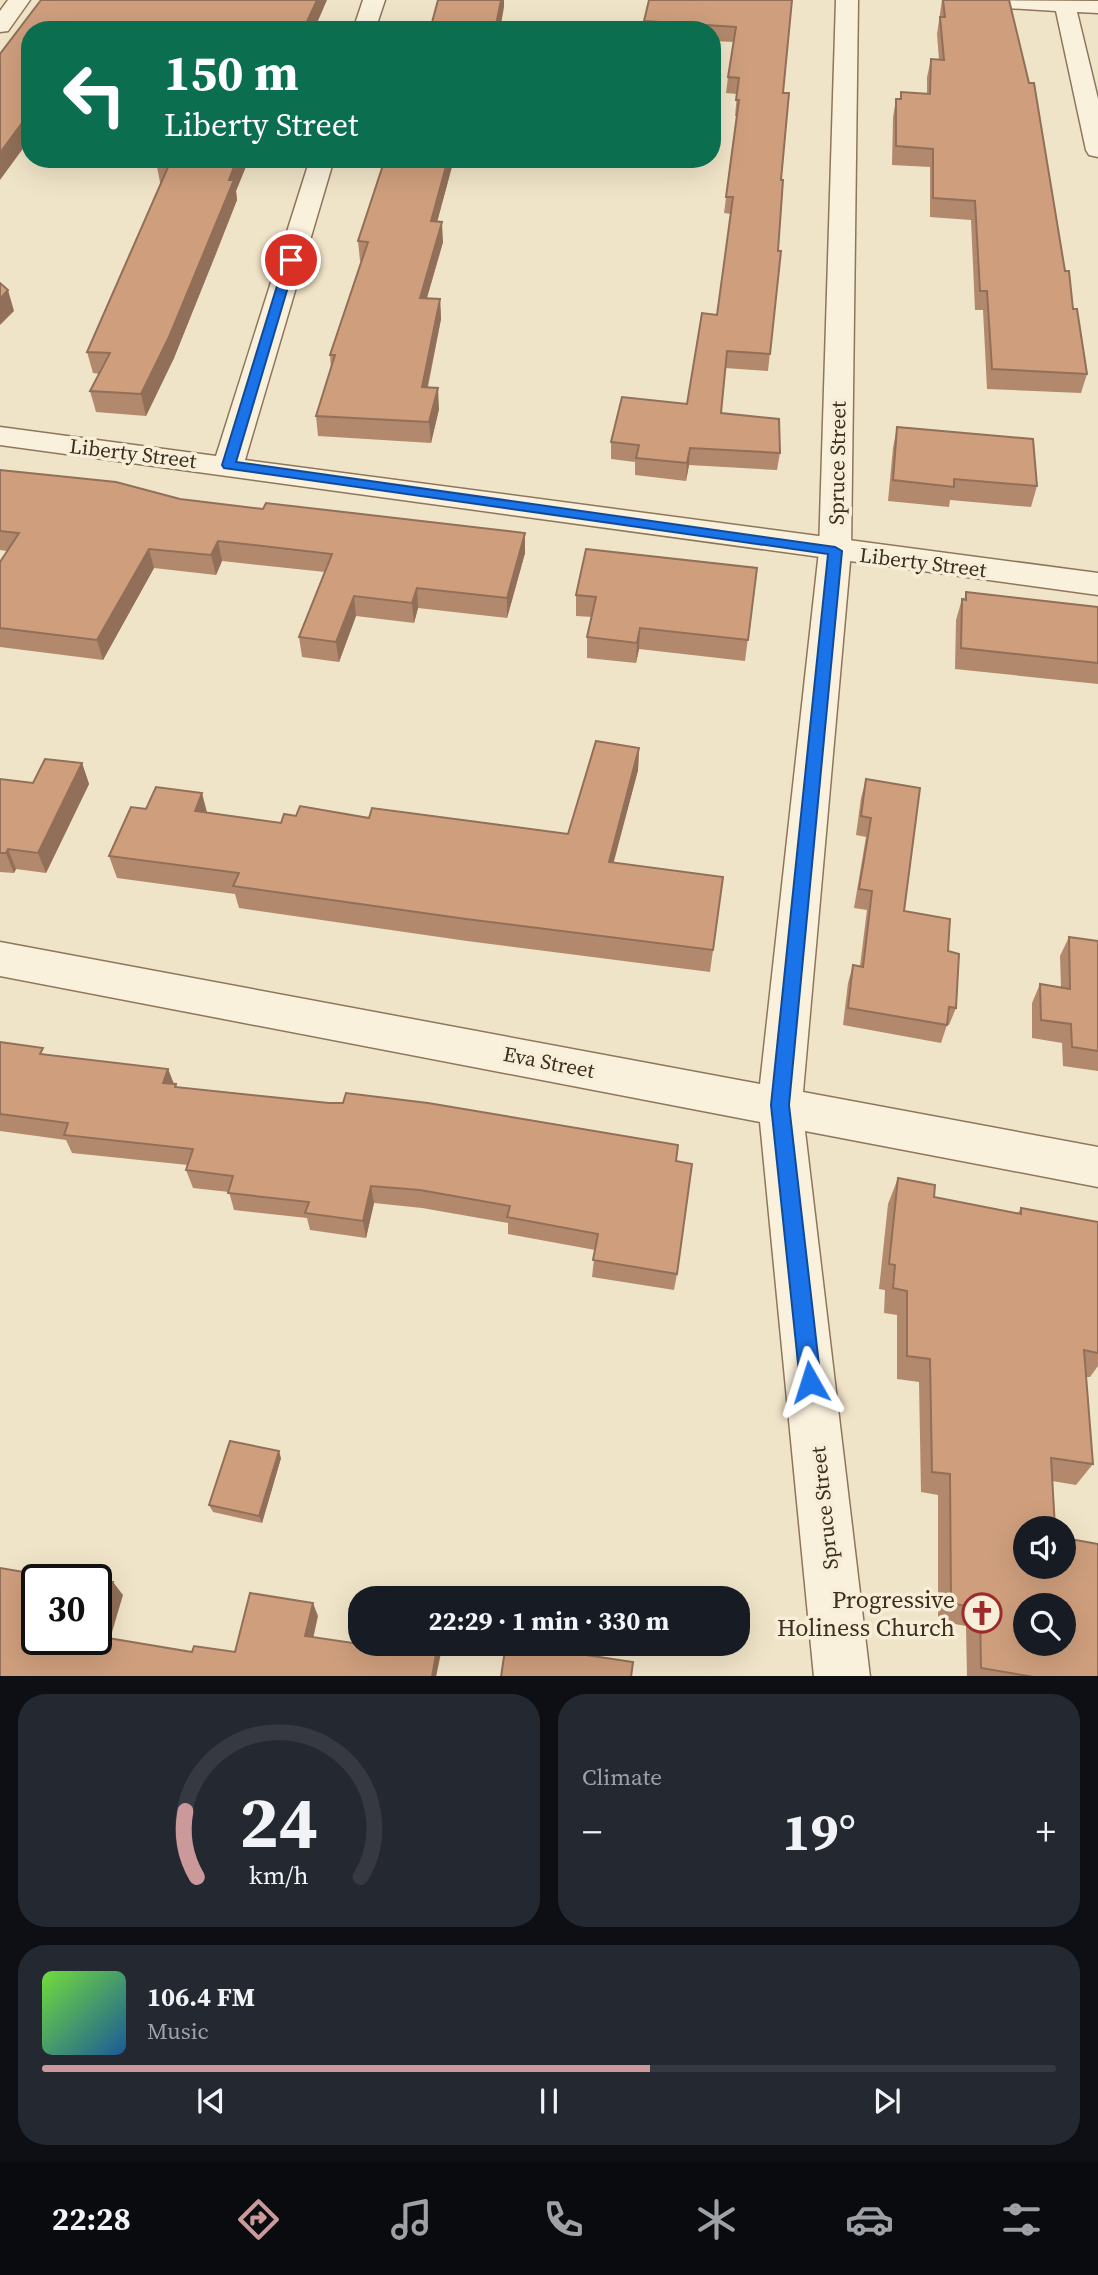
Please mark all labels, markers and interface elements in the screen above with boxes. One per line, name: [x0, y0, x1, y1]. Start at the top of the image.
text: 150 m: [164, 39, 299, 106]
icon: left: [49, 49, 140, 140]
text: Liberty Street: [164, 103, 359, 147]
pin: [261, 230, 321, 290]
icon: arrive: [272, 241, 310, 279]
street label: Spruce Street: [821, 401, 853, 525]
street label: Liberty Street: [68, 431, 198, 475]
street label: Liberty Street: [858, 540, 988, 584]
street label: Eva Street: [501, 1039, 597, 1085]
position arrow: [773, 1345, 847, 1419]
street label: Spruce Street: [803, 1445, 845, 1571]
map controls: [1013, 1516, 1076, 1656]
button: sound: [1013, 1516, 1076, 1579]
speed limit sign: 30: [21, 1564, 112, 1655]
place label: Progressive Holiness Church: [777, 1583, 955, 1644]
church icon: Progressive Holiness Church: [961, 1592, 1003, 1634]
button: search: [1013, 1593, 1076, 1656]
text: 22:29 · 1 min · 330 m: [429, 1603, 669, 1639]
text: Climate: [582, 1761, 662, 1793]
text: 24: [240, 1772, 318, 1871]
text: 19°: [782, 1796, 856, 1867]
text: −: [582, 1806, 602, 1858]
text: +: [1036, 1806, 1056, 1858]
text: km/h: [249, 1857, 309, 1891]
text: 106.4 FM: [147, 1979, 255, 2015]
text: Music: [147, 2015, 209, 2047]
icon: previous: [192, 2082, 230, 2120]
icon: pause: [530, 2082, 568, 2120]
icon: next: [868, 2082, 906, 2120]
icon: directions: [234, 2195, 283, 2244]
icon: music: [387, 2195, 436, 2244]
icon: phone: [539, 2195, 588, 2244]
icon: climate: [692, 2195, 741, 2244]
icon: car: [845, 2195, 894, 2244]
icon: filters: [997, 2195, 1046, 2244]
text: 22:28: [52, 2197, 131, 2241]

